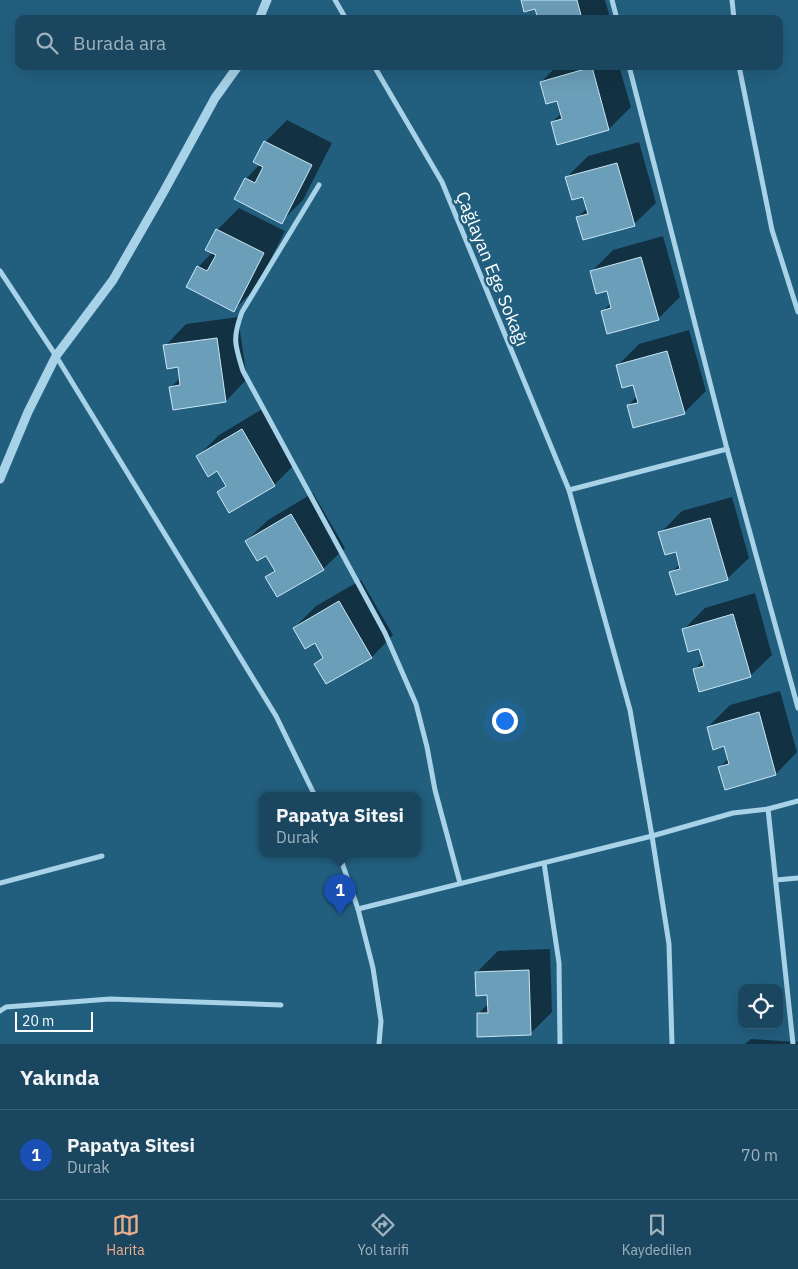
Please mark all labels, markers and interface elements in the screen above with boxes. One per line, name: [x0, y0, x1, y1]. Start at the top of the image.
search box: [15, 15, 783, 70]
icon: search: [33, 29, 61, 57]
text: Burada ara: [73, 31, 166, 55]
street label: Çağlayan Ege Sokağı: [451, 188, 534, 350]
your location: [492, 708, 518, 734]
popup: [259, 792, 421, 857]
text: Papatya Sitesi: [276, 803, 404, 827]
text: Durak: [276, 827, 319, 847]
pin: 1: [324, 874, 356, 915]
map controls: [738, 984, 783, 1029]
button: locate: [738, 984, 783, 1029]
scale bar: [15, 1009, 92, 1032]
text: 20 m: [22, 1012, 54, 1030]
text: Yakında: [20, 1063, 100, 1091]
text: Papatya Sitesi: [67, 1133, 195, 1157]
text: 1: [31, 1145, 41, 1165]
text: 70 m: [741, 1145, 778, 1165]
text: Durak: [67, 1157, 110, 1177]
tab: Harita: [106, 1211, 145, 1259]
tab: Yol tarifi: [357, 1211, 409, 1259]
tab: Kaydedilen: [622, 1211, 692, 1259]

